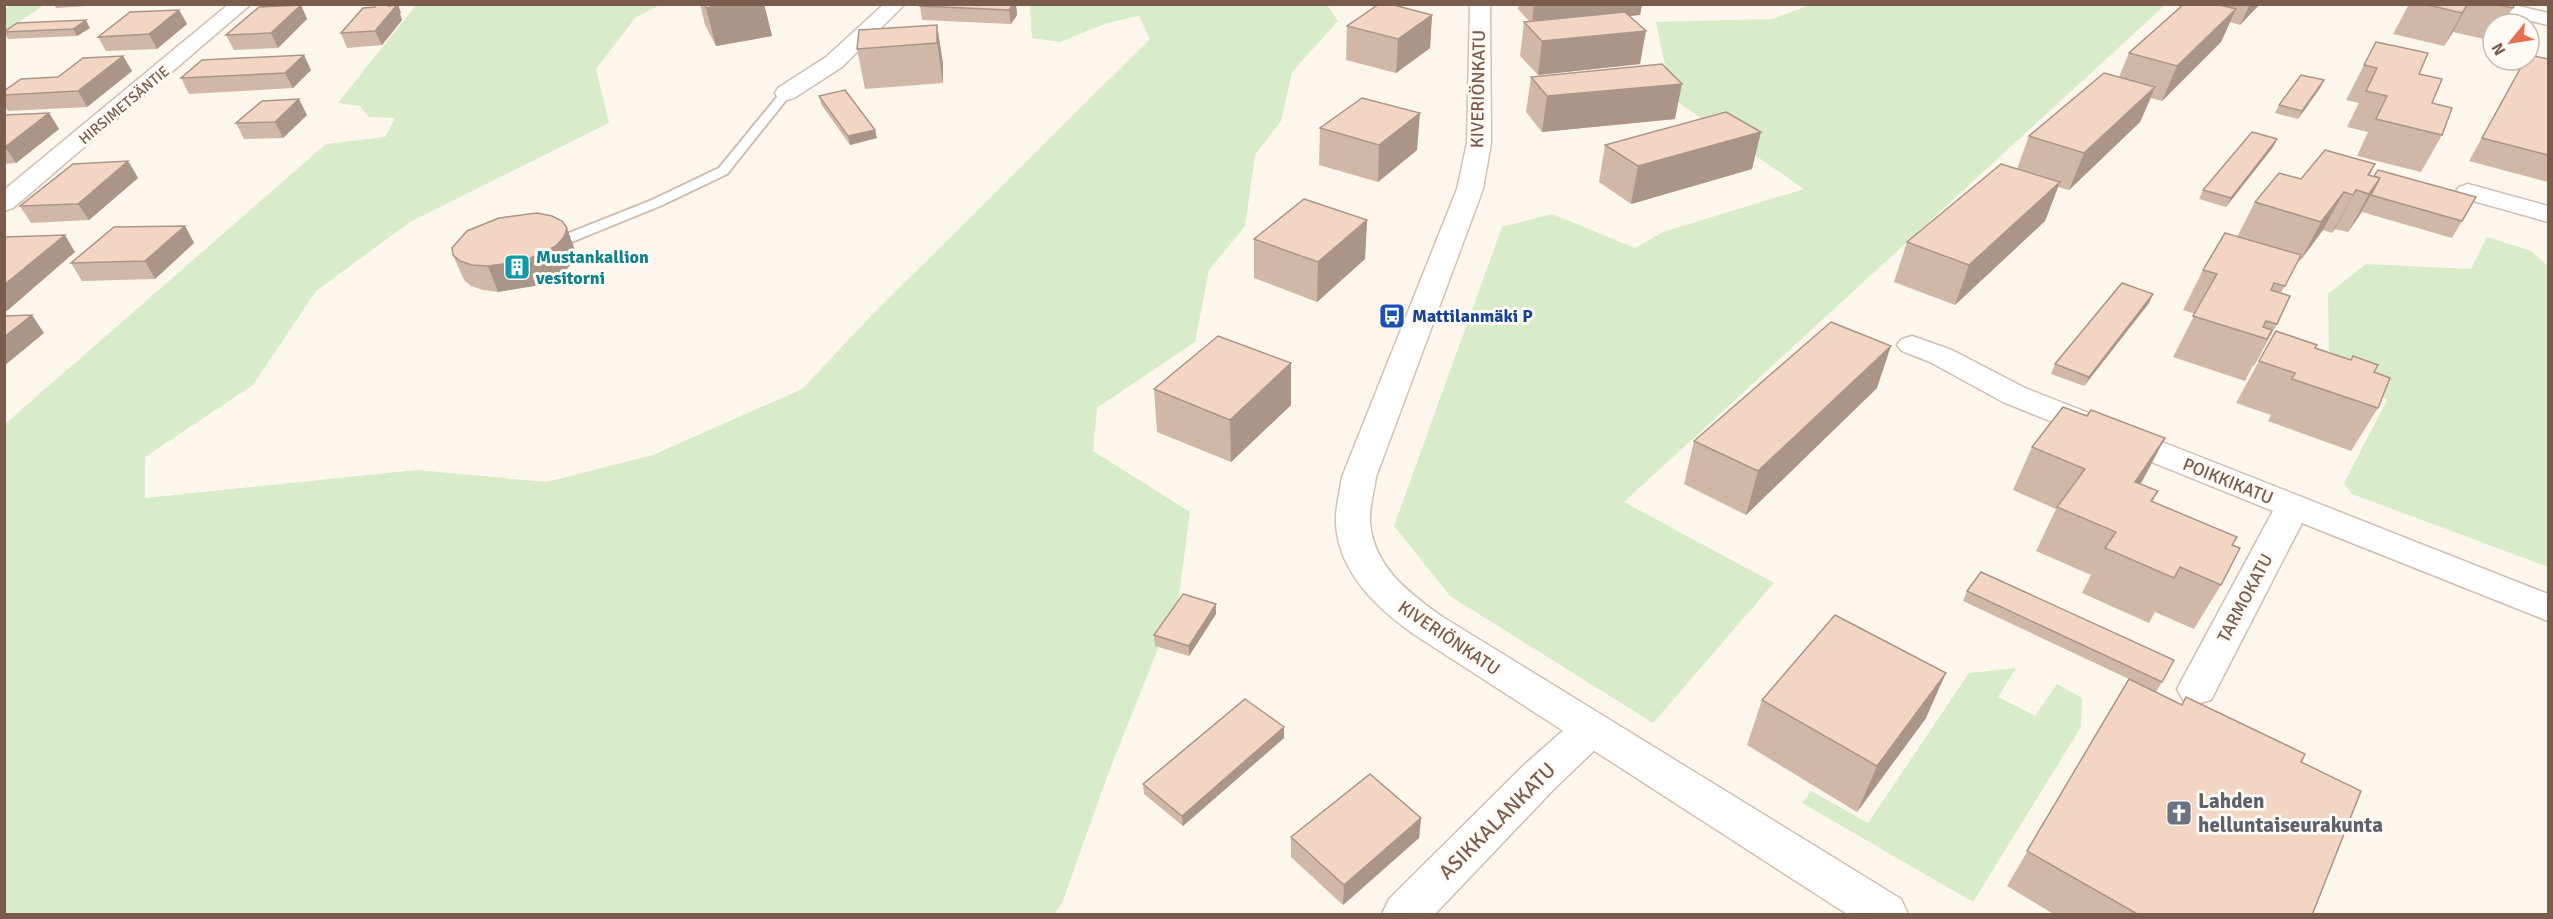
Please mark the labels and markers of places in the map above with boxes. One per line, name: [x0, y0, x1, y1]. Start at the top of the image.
place label: Mustankallion vesitorni: [535, 246, 649, 289]
building icon: Mustankallion vesitorni: [502, 252, 532, 282]
bus stop icon: Mattilanmäki P: [1377, 301, 1407, 331]
place label: Mattilanmäki P: [1412, 305, 1533, 327]
place label: Lahden helluntaiseurakunta: [2198, 788, 2383, 838]
church icon: Lahden helluntaiseurakunta: [2164, 798, 2194, 828]

